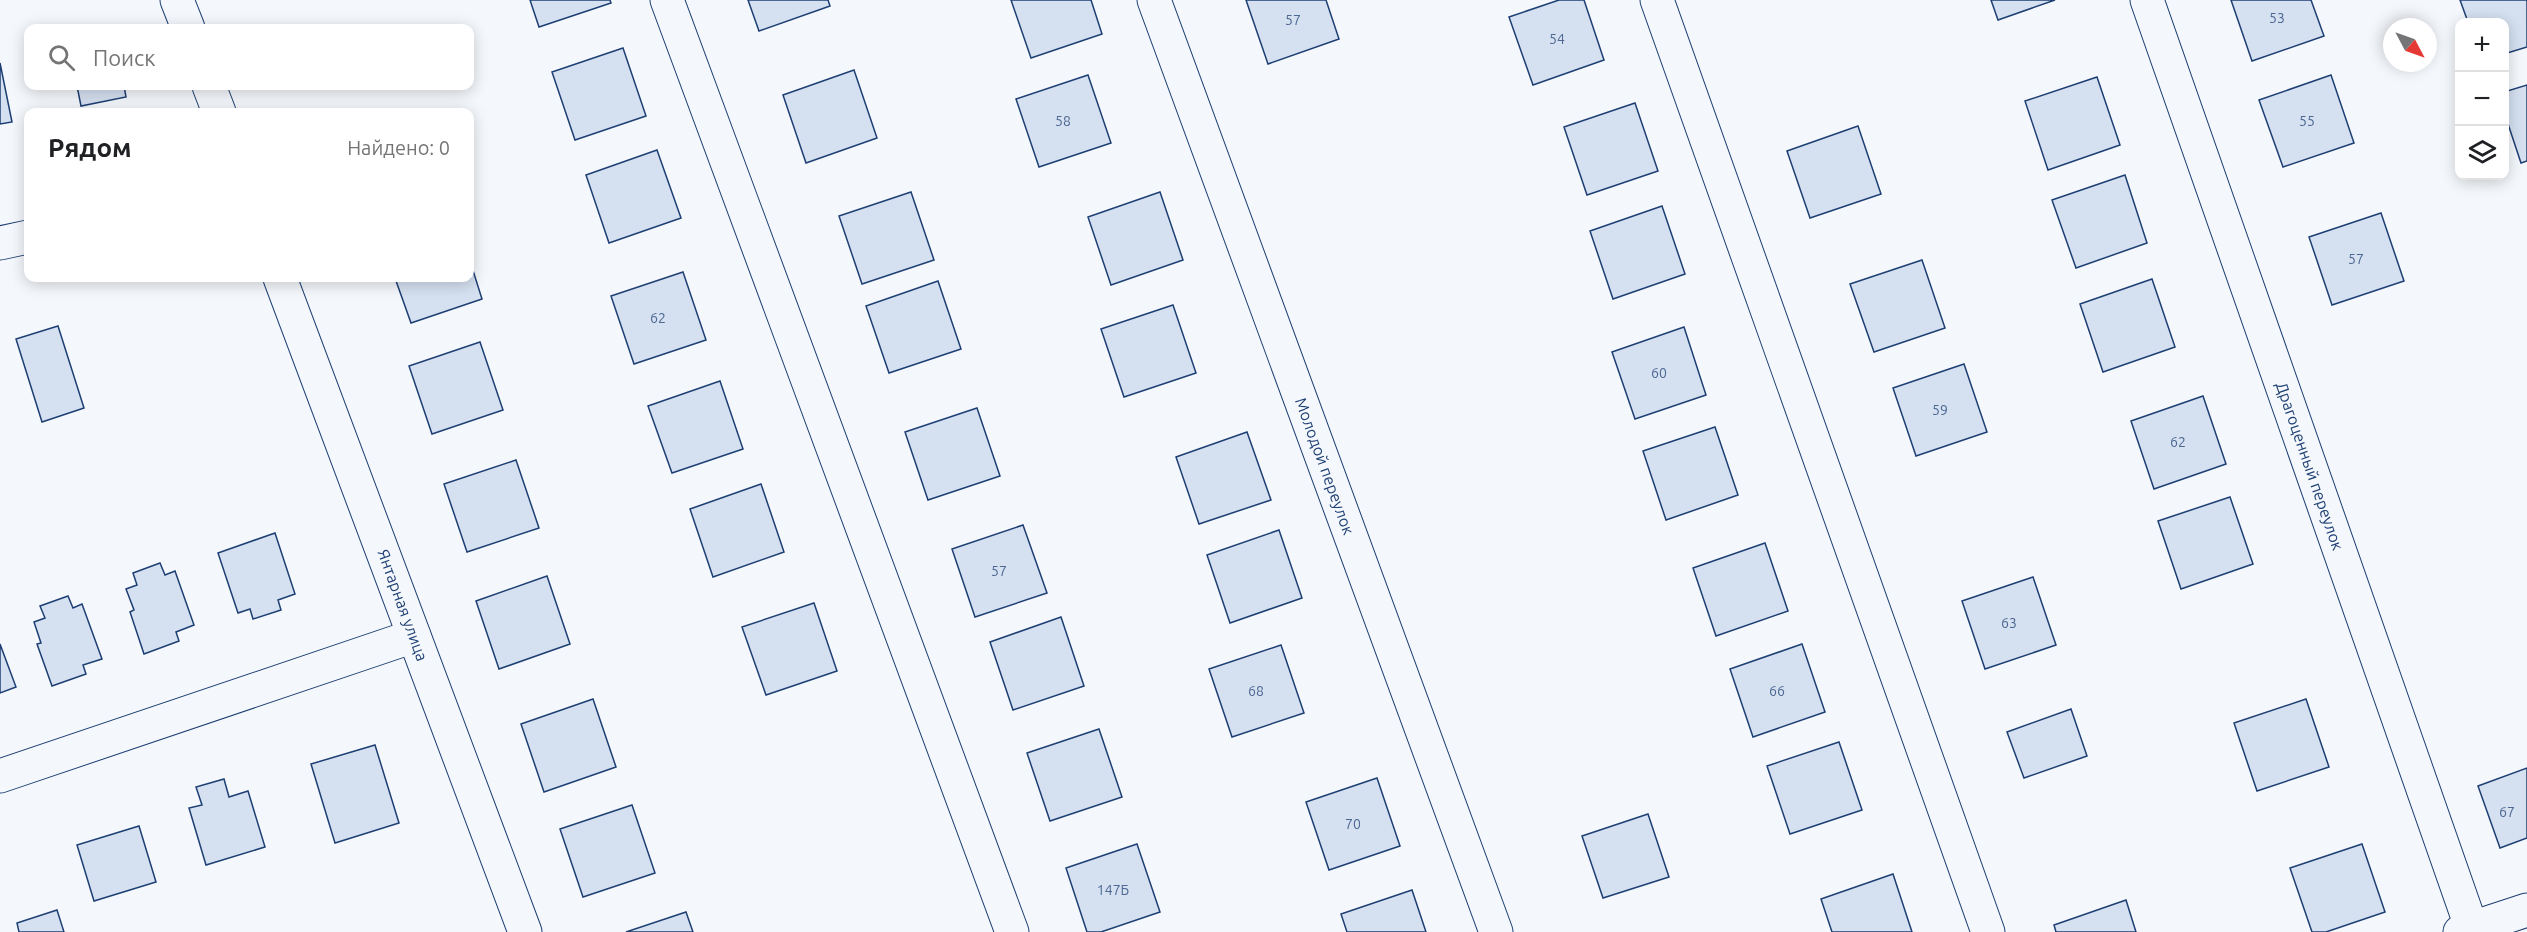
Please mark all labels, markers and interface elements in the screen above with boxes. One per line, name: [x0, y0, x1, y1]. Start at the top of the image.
house number: 53: [2269, 10, 2285, 26]
house number: 57: [1285, 12, 1301, 28]
north arrow: [2383, 18, 2437, 72]
map controls: [2455, 18, 2509, 180]
button: +: [2455, 18, 2509, 72]
search box: [24, 24, 474, 90]
house number: 54: [1549, 31, 1565, 47]
icon: search: [45, 41, 78, 74]
text: Поиск: [93, 45, 156, 70]
button: −: [2455, 72, 2509, 126]
house number: 58: [1055, 113, 1071, 129]
house number: 55: [2299, 113, 2315, 129]
button: layers: [2455, 126, 2509, 180]
text: Рядом: [48, 133, 132, 162]
text: Найдено: 0: [347, 136, 450, 159]
house number: 57: [2348, 251, 2364, 267]
house number: 62: [650, 310, 666, 326]
house number: 60: [1651, 365, 1667, 381]
street label: Драгоценный переулок: [2273, 379, 2347, 553]
street label: Молодой переулок: [1292, 395, 1358, 537]
house number: 59: [1932, 402, 1948, 418]
house number: 62: [2170, 434, 2186, 450]
street label: Янтарная улица: [374, 547, 432, 663]
house number: 57: [991, 563, 1007, 579]
house number: 63: [2001, 615, 2017, 631]
house number: 68: [1248, 683, 1264, 699]
house number: 66: [1769, 683, 1785, 699]
house number: 67: [2499, 804, 2515, 820]
house number: 70: [1345, 816, 1361, 832]
house number: 147Б: [1097, 882, 1129, 898]

